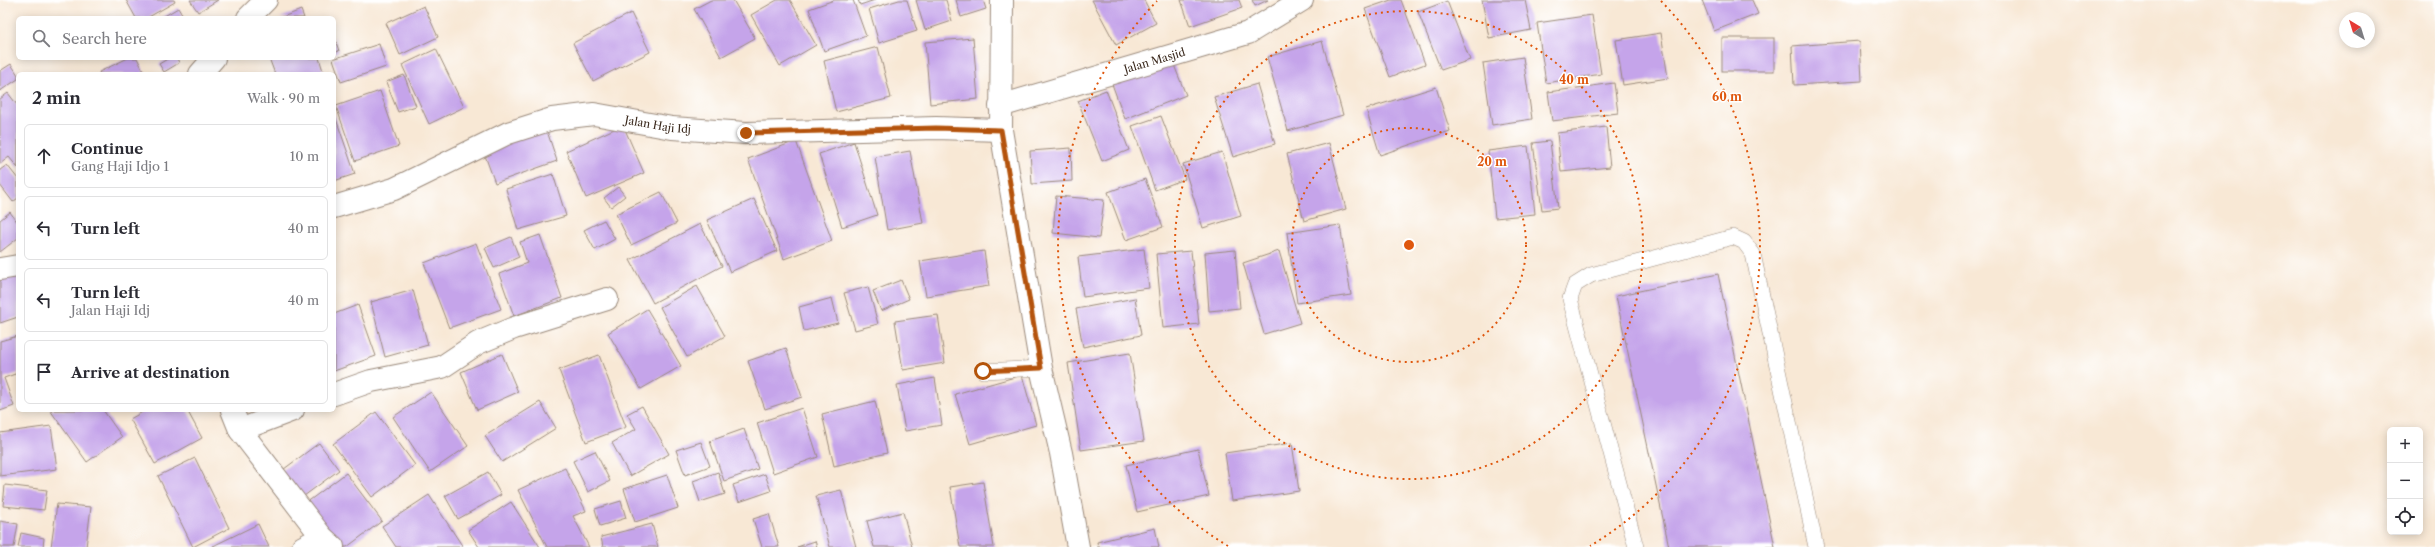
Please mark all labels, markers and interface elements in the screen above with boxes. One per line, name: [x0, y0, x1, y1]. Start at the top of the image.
north arrow: [2339, 12, 2375, 48]
search box: [16, 16, 336, 60]
icon: search: [30, 27, 52, 49]
text: Search here: [62, 29, 147, 48]
street label: Jalan Masjid: [1120, 45, 1187, 77]
text: 40 m: [1559, 72, 1589, 87]
text: 2 min: [32, 88, 81, 108]
text: 60 m: [1712, 89, 1742, 104]
text: Walk · 90 m: [247, 90, 320, 106]
street label: Jalan Haji Idj: [622, 112, 691, 136]
route end: [737, 124, 755, 142]
text: Continue: [71, 139, 143, 158]
icon: ahead: [33, 145, 55, 167]
text: 10 m: [290, 148, 319, 164]
text: 20 m: [1477, 154, 1507, 169]
text: Gang Haji Idjo 1: [71, 158, 169, 174]
icon: left: [33, 217, 55, 239]
text: Turn left: [71, 219, 140, 238]
text: 40 m: [288, 220, 319, 236]
centre of rings: [1402, 238, 1416, 252]
text: Turn left: [71, 283, 140, 302]
icon: left: [33, 289, 55, 311]
text: 40 m: [288, 292, 319, 308]
text: Jalan Haji Idj: [71, 302, 150, 318]
icon: arrive: [33, 361, 55, 383]
route start: [974, 362, 992, 380]
text: Arrive at destination: [71, 363, 230, 382]
map controls: [2387, 427, 2423, 535]
button: +: [2387, 427, 2423, 463]
button: −: [2387, 463, 2423, 499]
button: locate: [2387, 499, 2423, 535]

